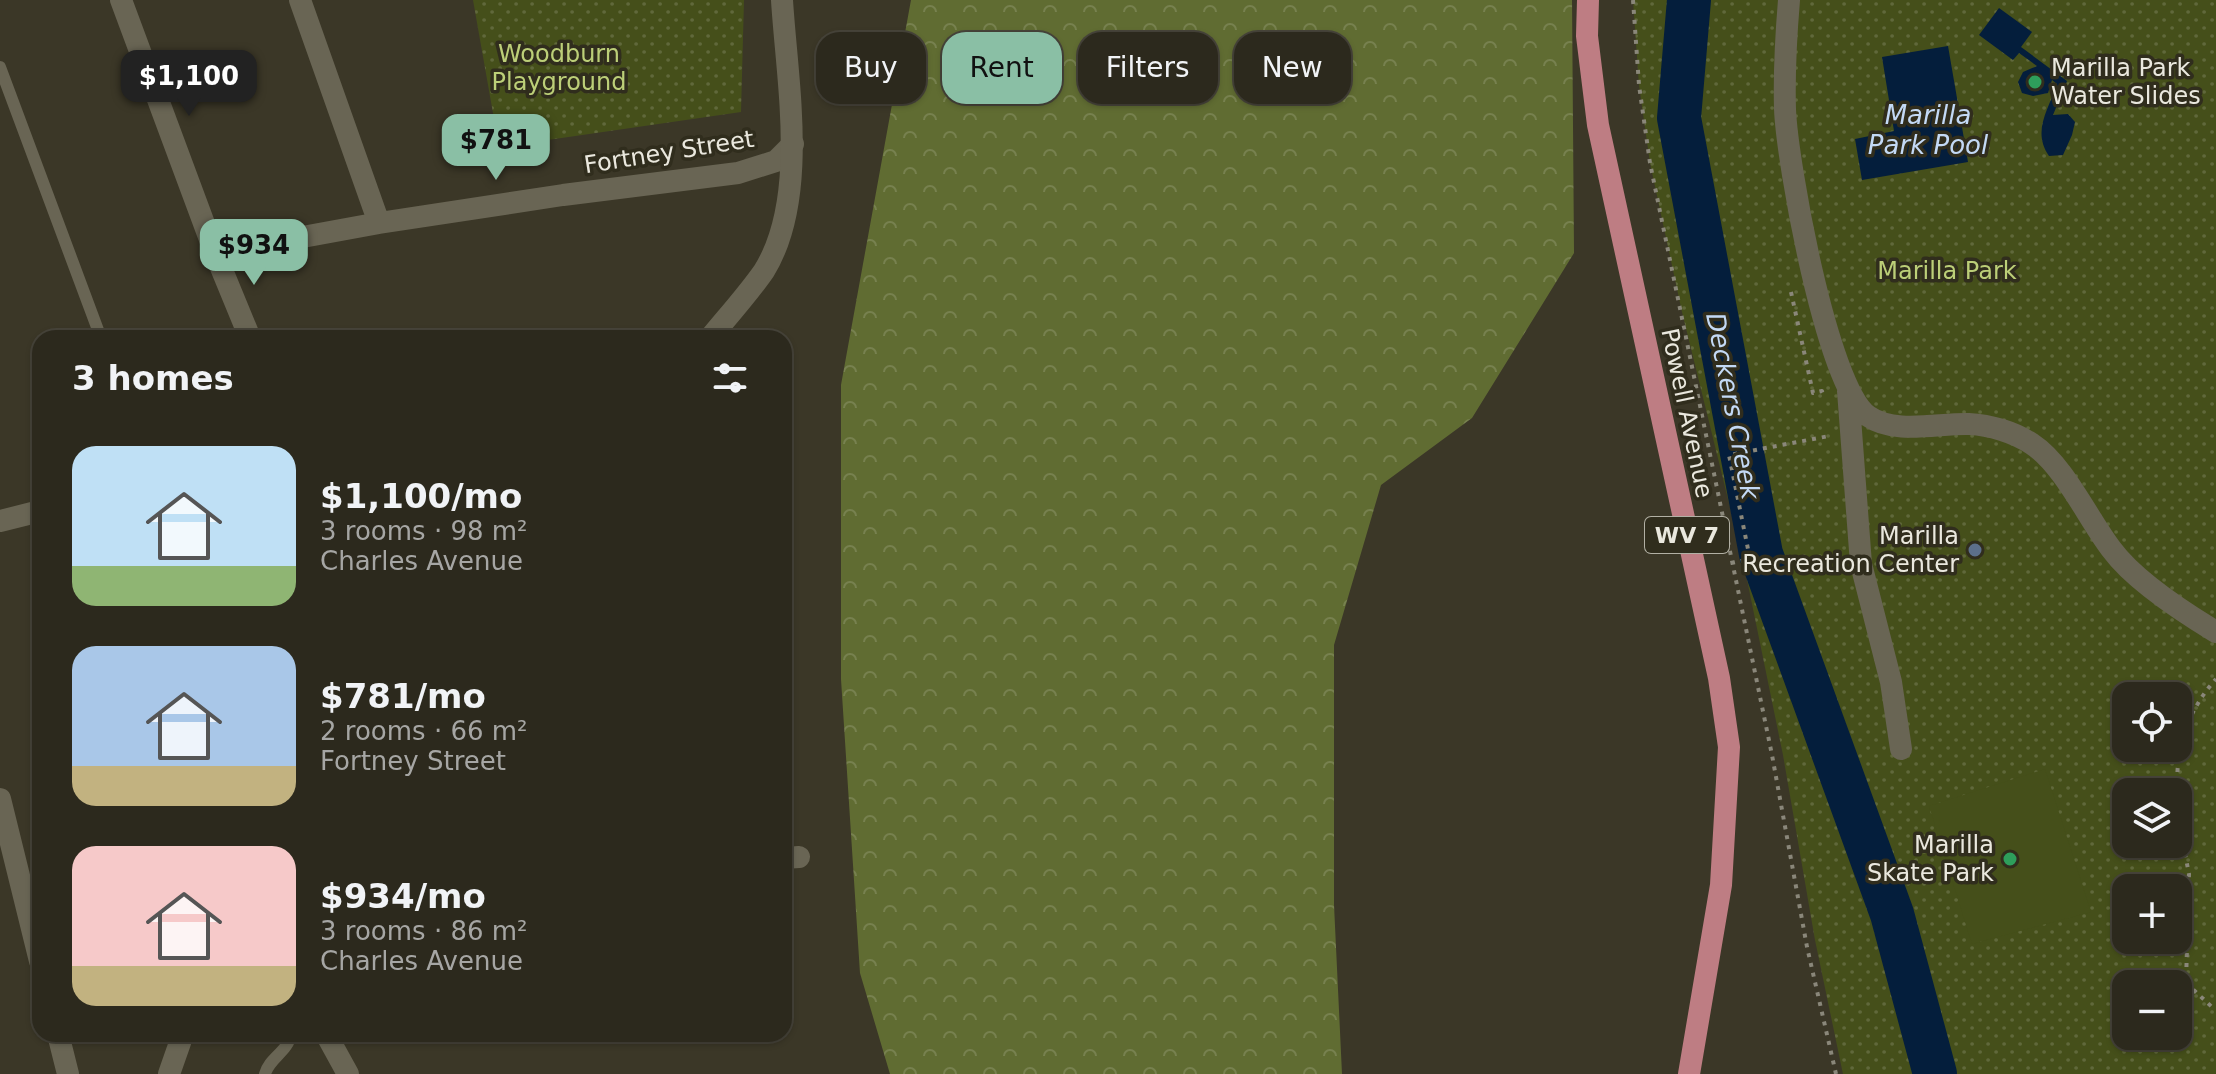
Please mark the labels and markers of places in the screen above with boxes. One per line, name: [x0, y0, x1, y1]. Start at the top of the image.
pin: $1,100: [124, 50, 254, 118]
place label: Marilla Park Water Slides: [2051, 54, 2201, 110]
marker: Marilla Park Water Slides: [2026, 73, 2044, 91]
pin: $781: [449, 114, 543, 182]
pin: $934: [207, 219, 301, 287]
place label: Marilla Recreation Center: [1742, 522, 1959, 578]
marker: Marilla Recreation Center: [1966, 541, 1984, 559]
place label: Marilla Skate Park: [1867, 831, 1994, 887]
marker: Marilla Skate Park: [2001, 850, 2019, 868]

